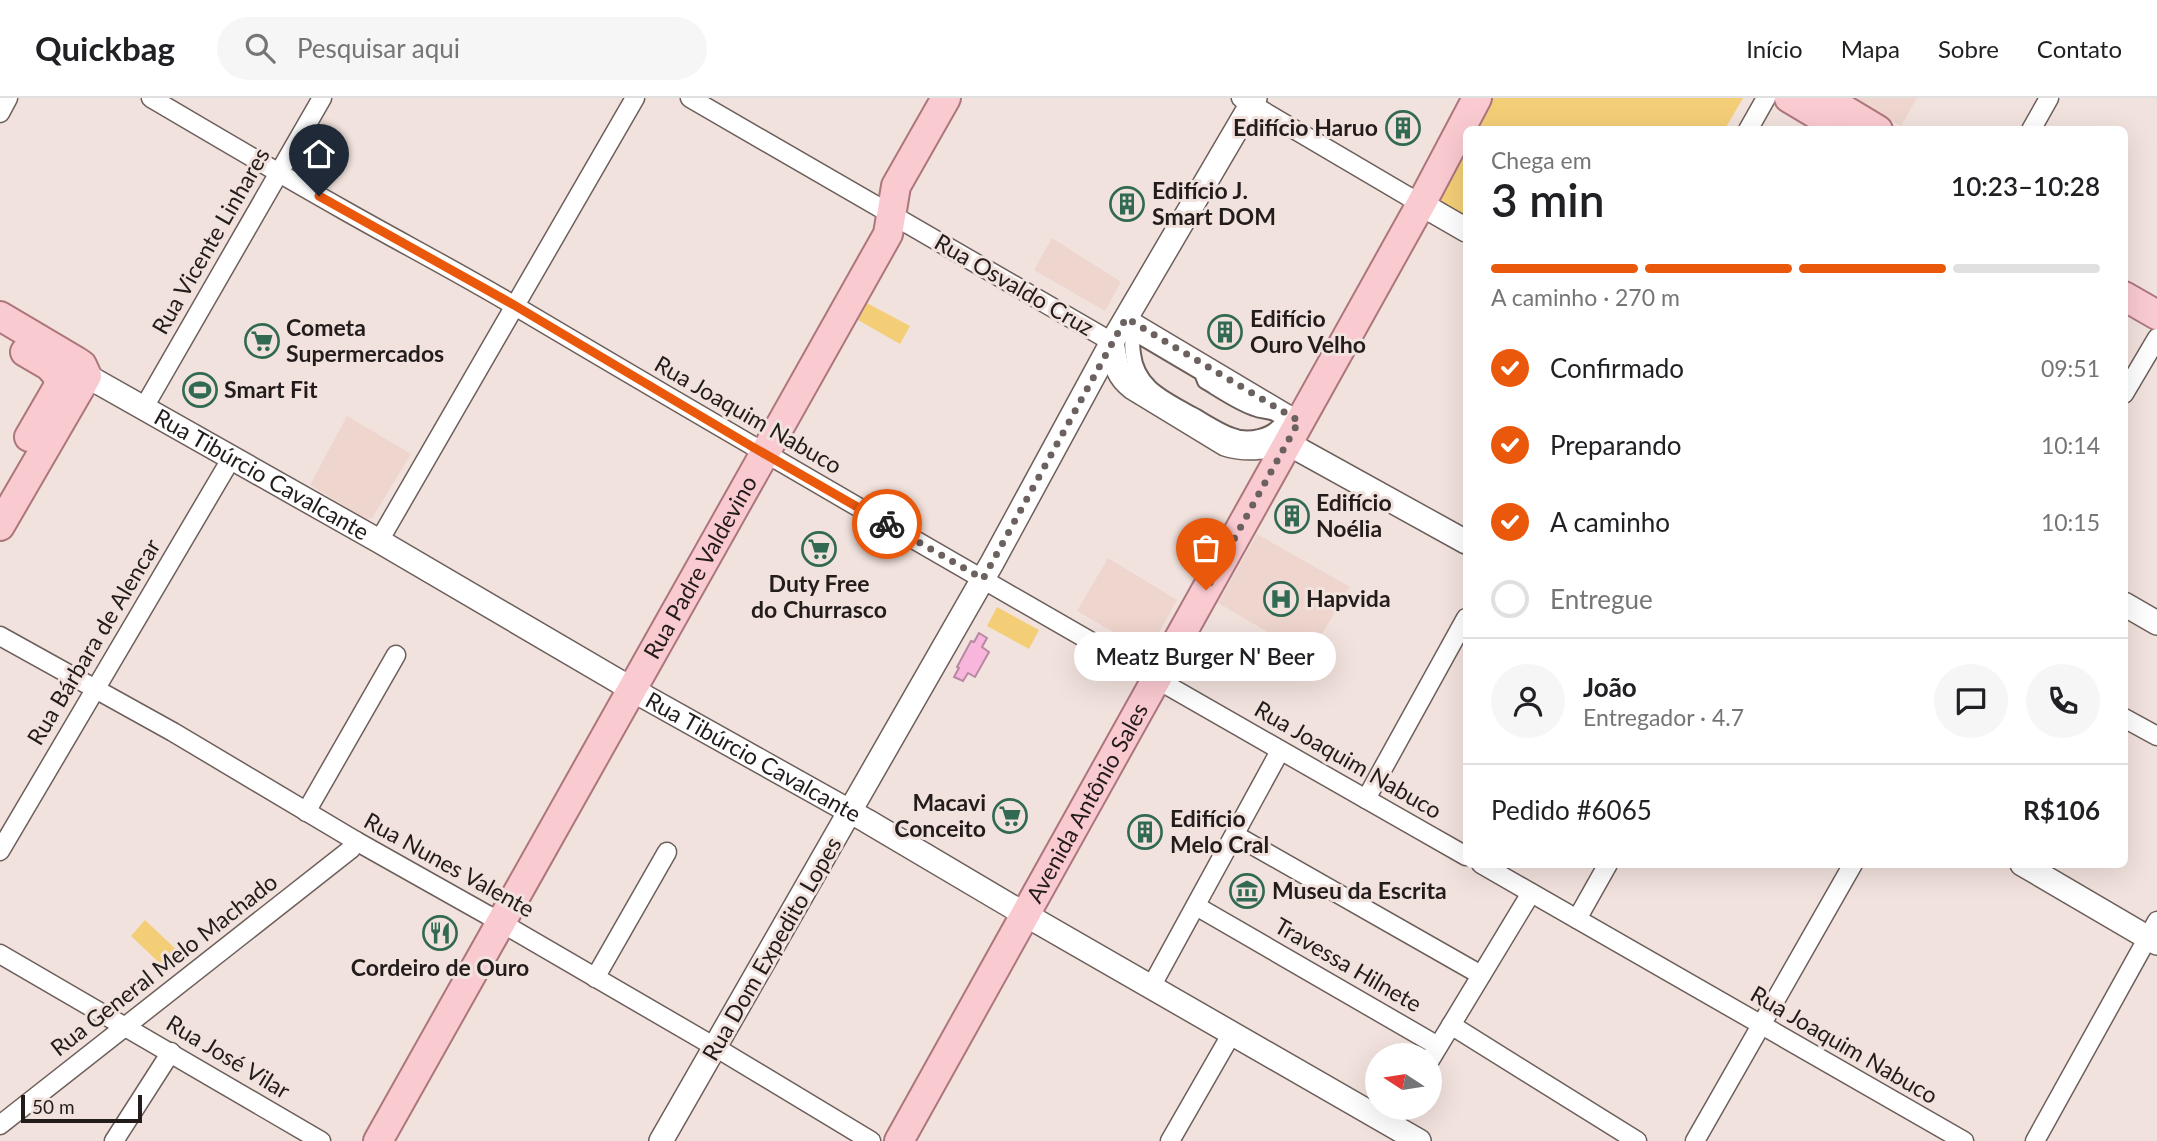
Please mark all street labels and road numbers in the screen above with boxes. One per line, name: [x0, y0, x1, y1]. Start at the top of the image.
street label: Rua Vicente Linhares: [145, 142, 275, 339]
street label: Rua Osvaldo Cruz: [930, 227, 1099, 341]
street label: Rua Joaquim Nabuco: [650, 349, 847, 479]
street label: Rua Tibúrcio Cavalcante: [150, 402, 374, 545]
street label: Rua Padre Valdevino: [637, 470, 762, 664]
street label: Rua Bárbara de Alencar: [21, 533, 166, 750]
street label: Rua Tibúrcio Cavalcante: [641, 685, 866, 828]
street label: Rua Joaquim Nabuco: [1250, 694, 1447, 824]
street label: Avenida Antônio Sales: [1020, 698, 1153, 907]
street label: Rua Nunes Valente: [360, 806, 539, 922]
street label: Rua Dom Expedito Lopes: [696, 832, 847, 1065]
street label: Rua General Melo Machado: [44, 867, 282, 1061]
street label: Travessa Hilnete: [1270, 911, 1427, 1017]
street label: Rua Joaquim Nabuco: [1746, 979, 1943, 1109]
street label: Rua José Vilar: [162, 1008, 296, 1104]

